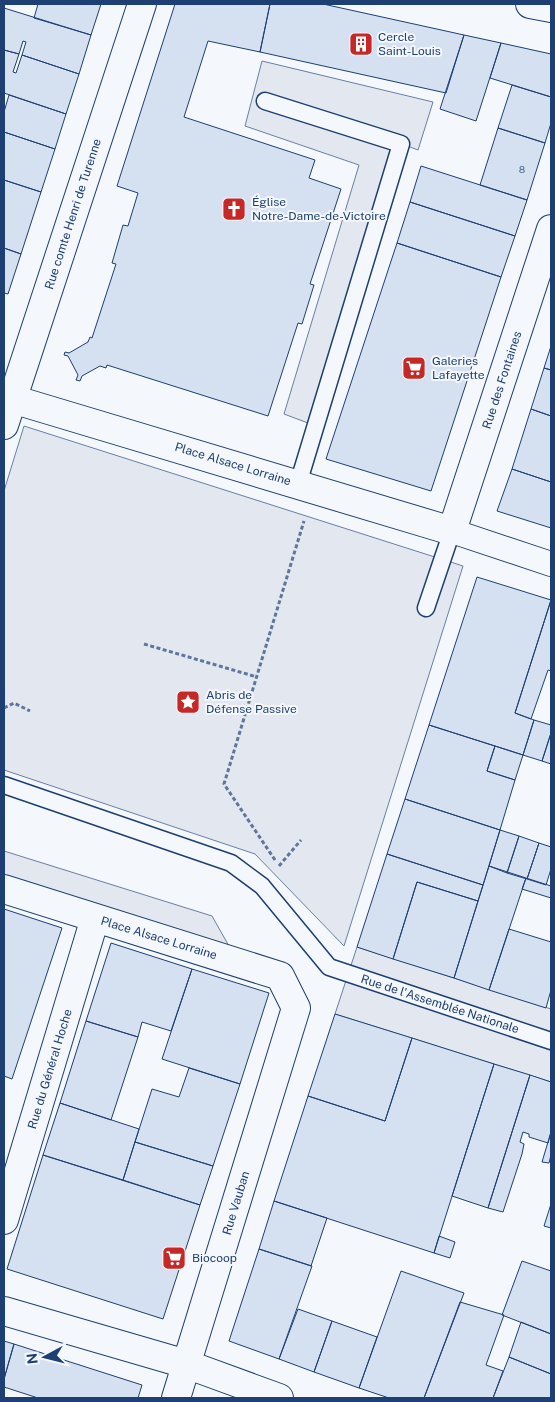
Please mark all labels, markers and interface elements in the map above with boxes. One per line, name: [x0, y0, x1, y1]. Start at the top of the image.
place label: Cercle Saint-Louis: [378, 30, 441, 58]
building icon: Cercle Saint-Louis: [348, 31, 374, 57]
street label: Rue comte Henri de Turenne: [42, 137, 104, 291]
house number: 8: [519, 163, 525, 175]
place label: Église Notre-Dame-de-Victoire: [252, 195, 386, 223]
church icon: Église Notre-Dame-de-Victoire: [221, 196, 247, 222]
street label: Rue des Fontaines: [480, 329, 524, 431]
place label: Galeries Lafayette: [432, 354, 485, 382]
supermarket icon: Galeries Lafayette: [401, 355, 427, 381]
street label: Place Alsace Lorraine: [173, 440, 293, 488]
place label: Abris de Défense Passive: [206, 688, 297, 716]
place icon: Abris de Défense Passive: [175, 689, 201, 715]
street label: Place Alsace Lorraine: [99, 914, 219, 962]
street label: Rue de l'Assemblée Nationale: [359, 972, 521, 1036]
street label: Rue du Général Hoche: [25, 1007, 75, 1131]
street label: Rue Vauban: [220, 1169, 252, 1237]
supermarket icon: Biocoop: [161, 1245, 187, 1271]
place label: Biocoop: [192, 1251, 237, 1265]
north arrow: [20, 1332, 70, 1382]
text: N: [23, 1352, 41, 1365]

